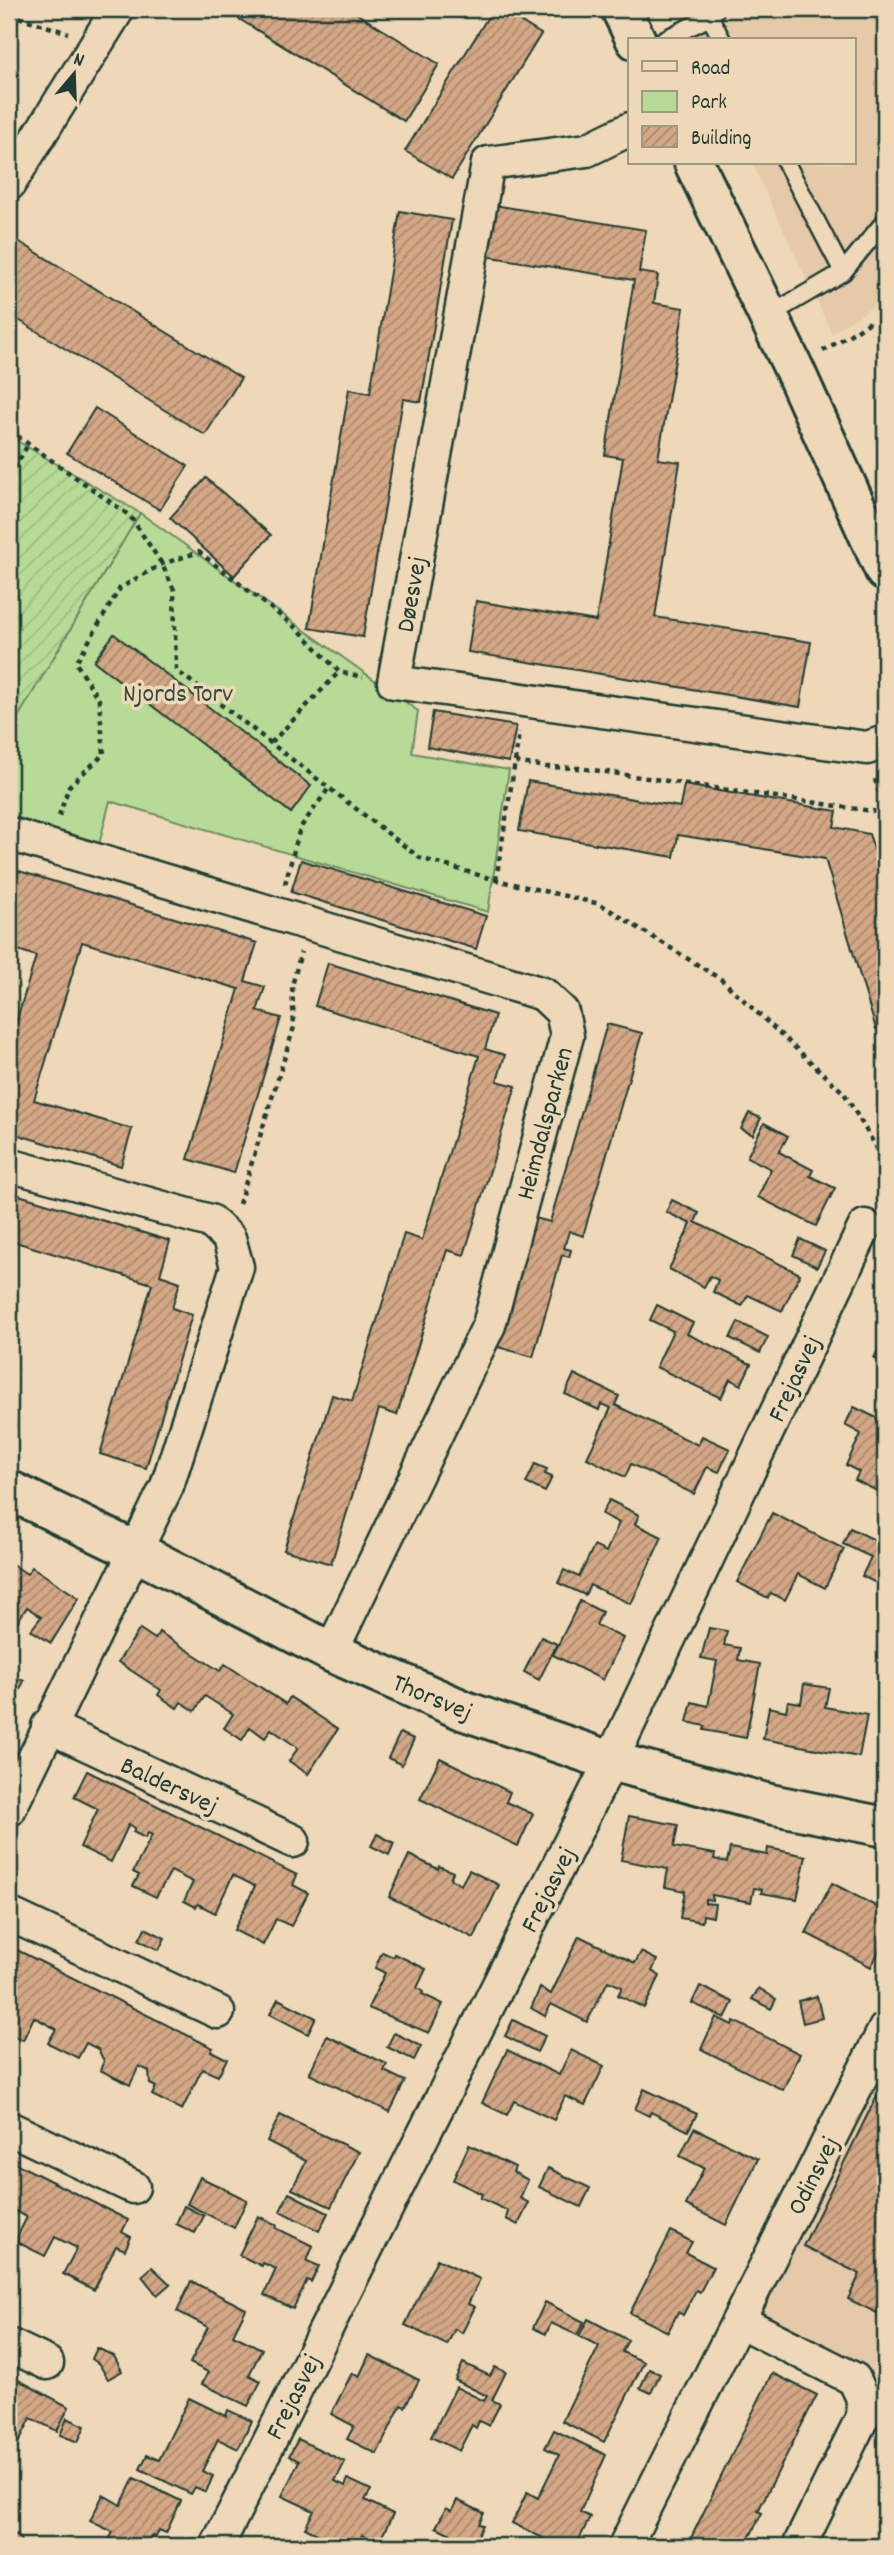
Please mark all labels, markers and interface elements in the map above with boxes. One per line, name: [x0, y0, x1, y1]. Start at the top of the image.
north arrow: [38, 38, 108, 108]
legend: [628, 38, 856, 164]
text: N: [70, 47, 87, 76]
text: Road: [691, 55, 730, 85]
text: Park: [691, 89, 727, 119]
text: Building: [691, 125, 751, 155]
street label: Døesvej: [389, 554, 438, 635]
park label: Njords Torv: [123, 677, 233, 714]
street label: Heimdalsparken: [508, 1043, 585, 1204]
street label: Frejasvej: [760, 1330, 832, 1429]
street label: Thorsvej: [386, 1666, 477, 1733]
street label: Baldersvej: [114, 1748, 223, 1826]
street label: Frejasvej: [513, 1841, 587, 1940]
street label: Odinsvej: [780, 2131, 851, 2222]
street label: Frejasvej: [258, 2348, 332, 2447]

